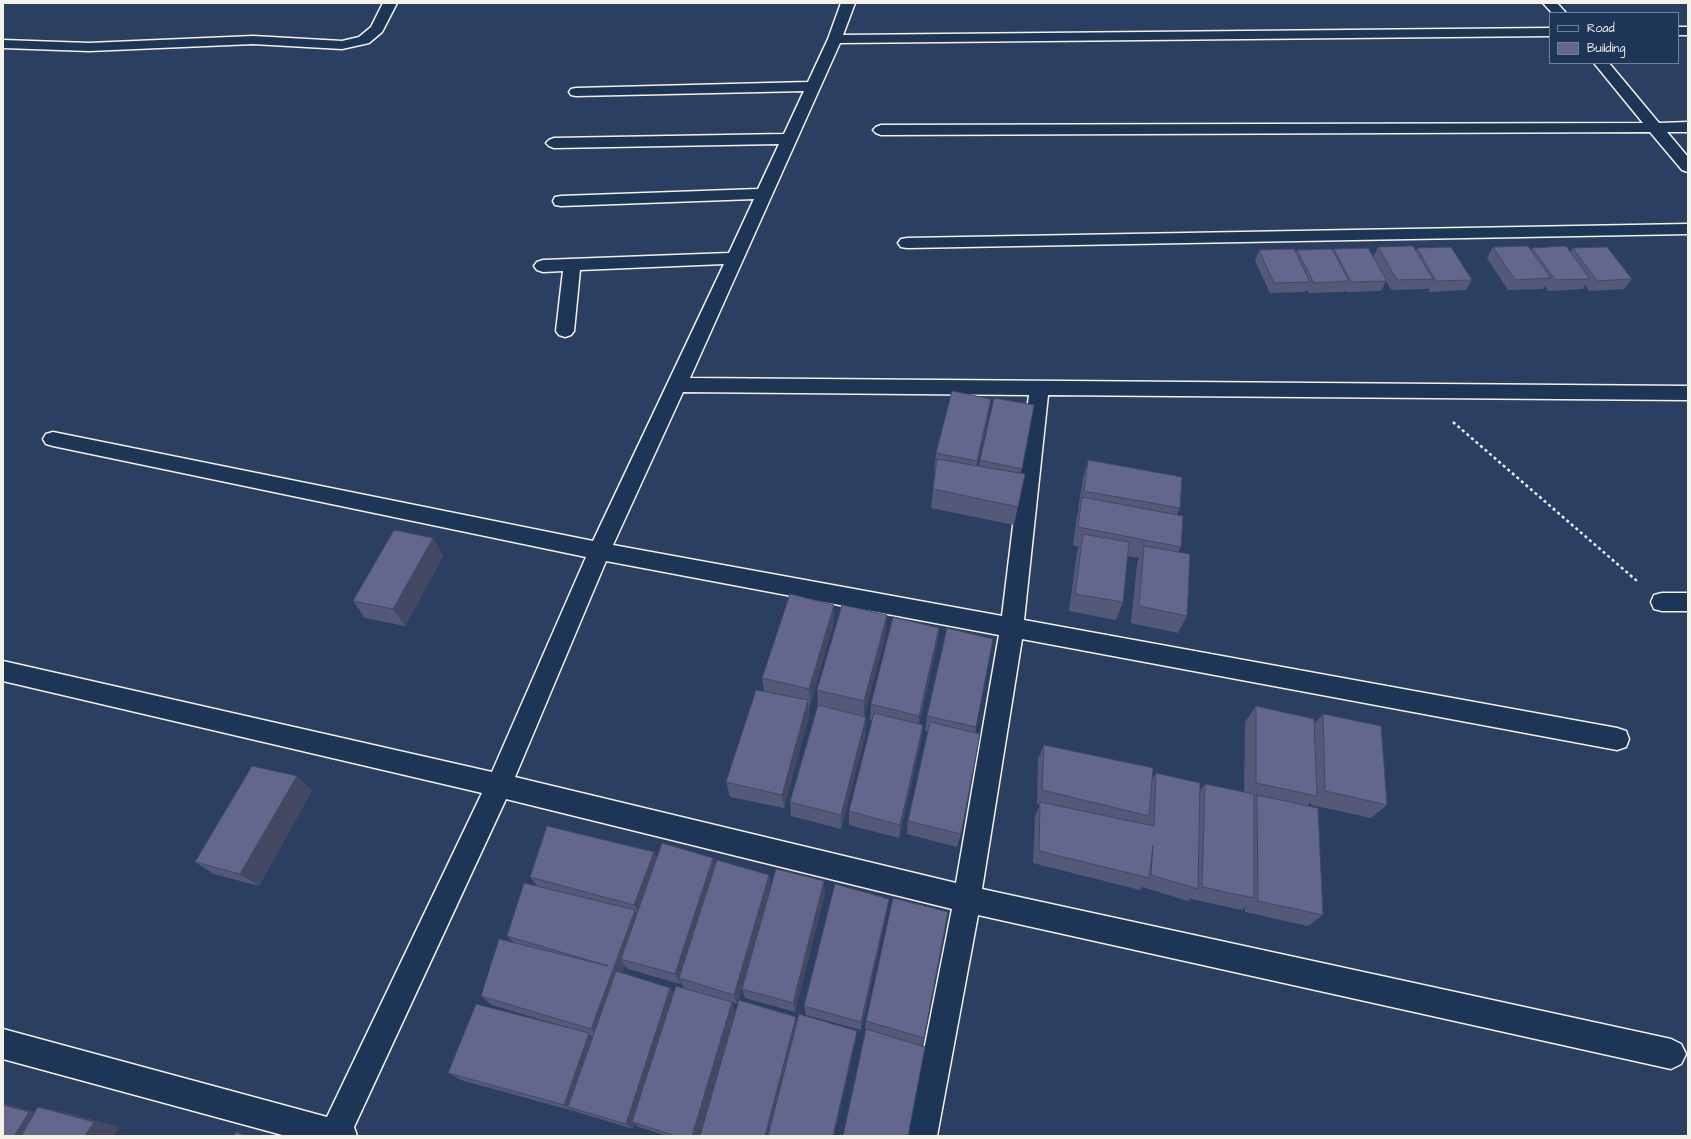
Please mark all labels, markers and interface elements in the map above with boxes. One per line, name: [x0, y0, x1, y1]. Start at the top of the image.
legend: [1549, 12, 1679, 64]
text: Road: [1587, 20, 1615, 37]
text: Building: [1587, 40, 1625, 57]

